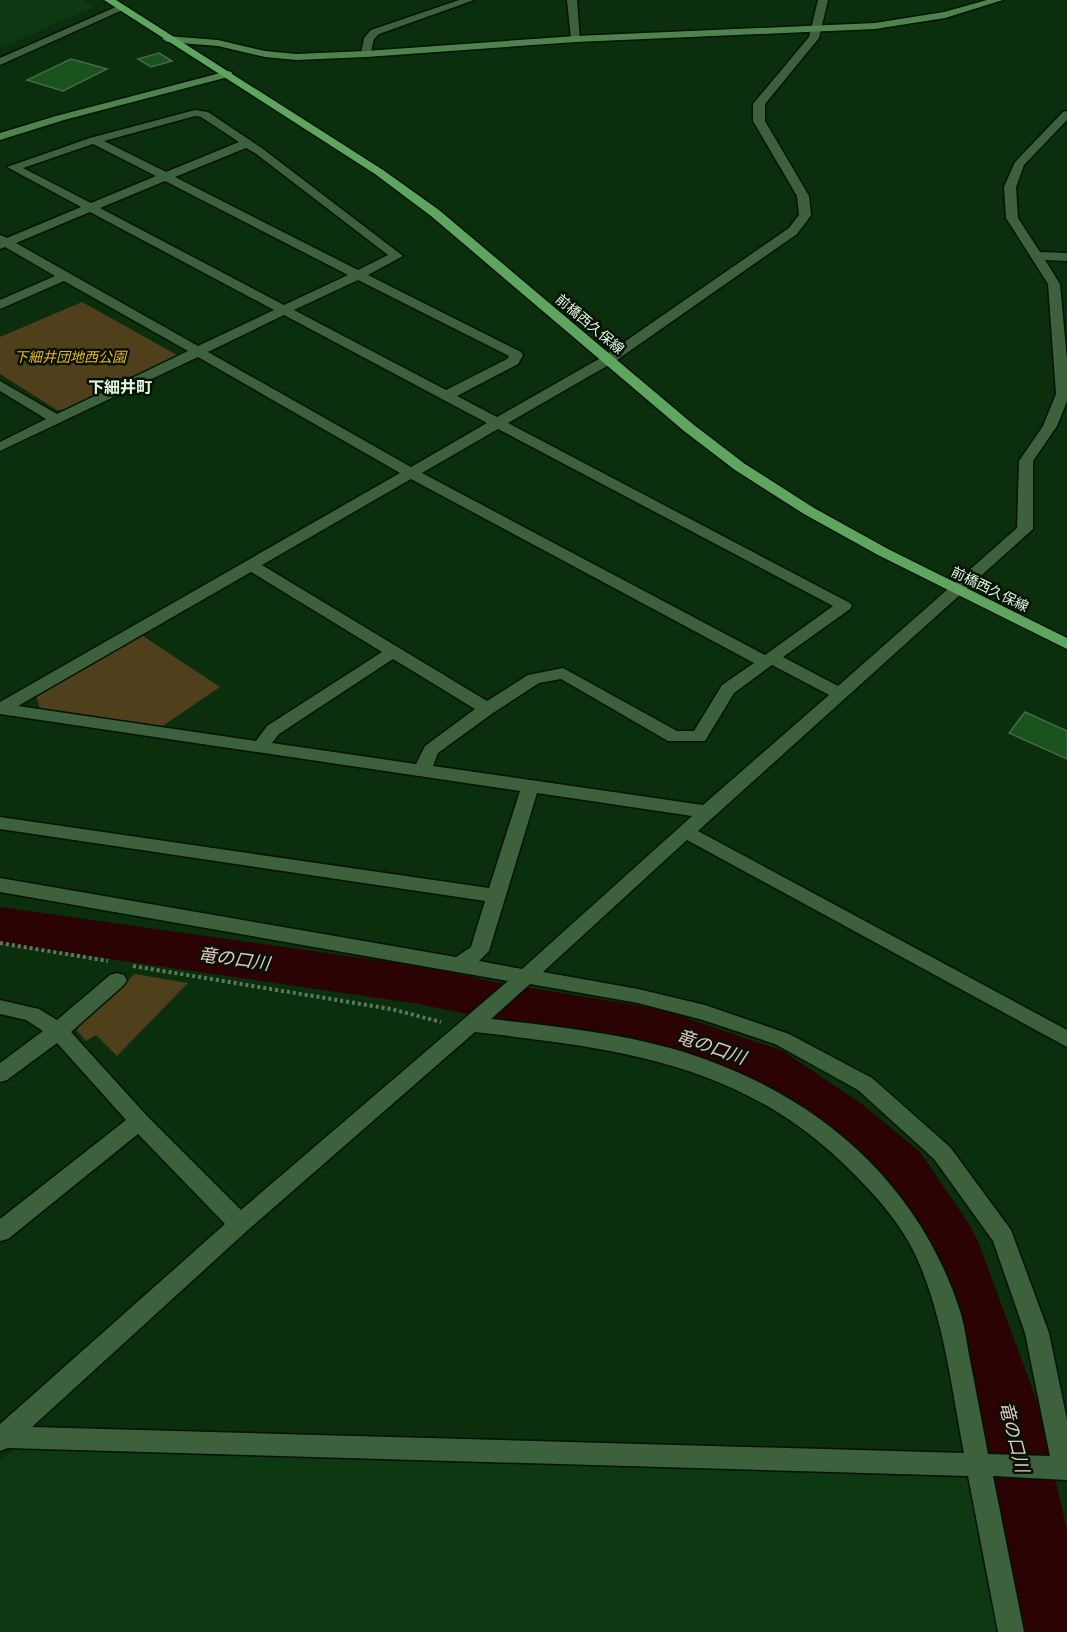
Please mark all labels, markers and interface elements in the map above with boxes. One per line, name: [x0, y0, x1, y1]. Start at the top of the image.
street label: 前橋西久保線: [552, 291, 627, 358]
park label: 下細井団地西公園: [14, 349, 128, 366]
district label: 下細井町: [88, 378, 152, 397]
street label: 前橋西久保線: [948, 563, 1031, 616]
water label: 竜の口川: [197, 943, 273, 975]
water label: 竜の口川: [673, 1025, 751, 1070]
water label: 竜の口川: [995, 1399, 1034, 1477]

